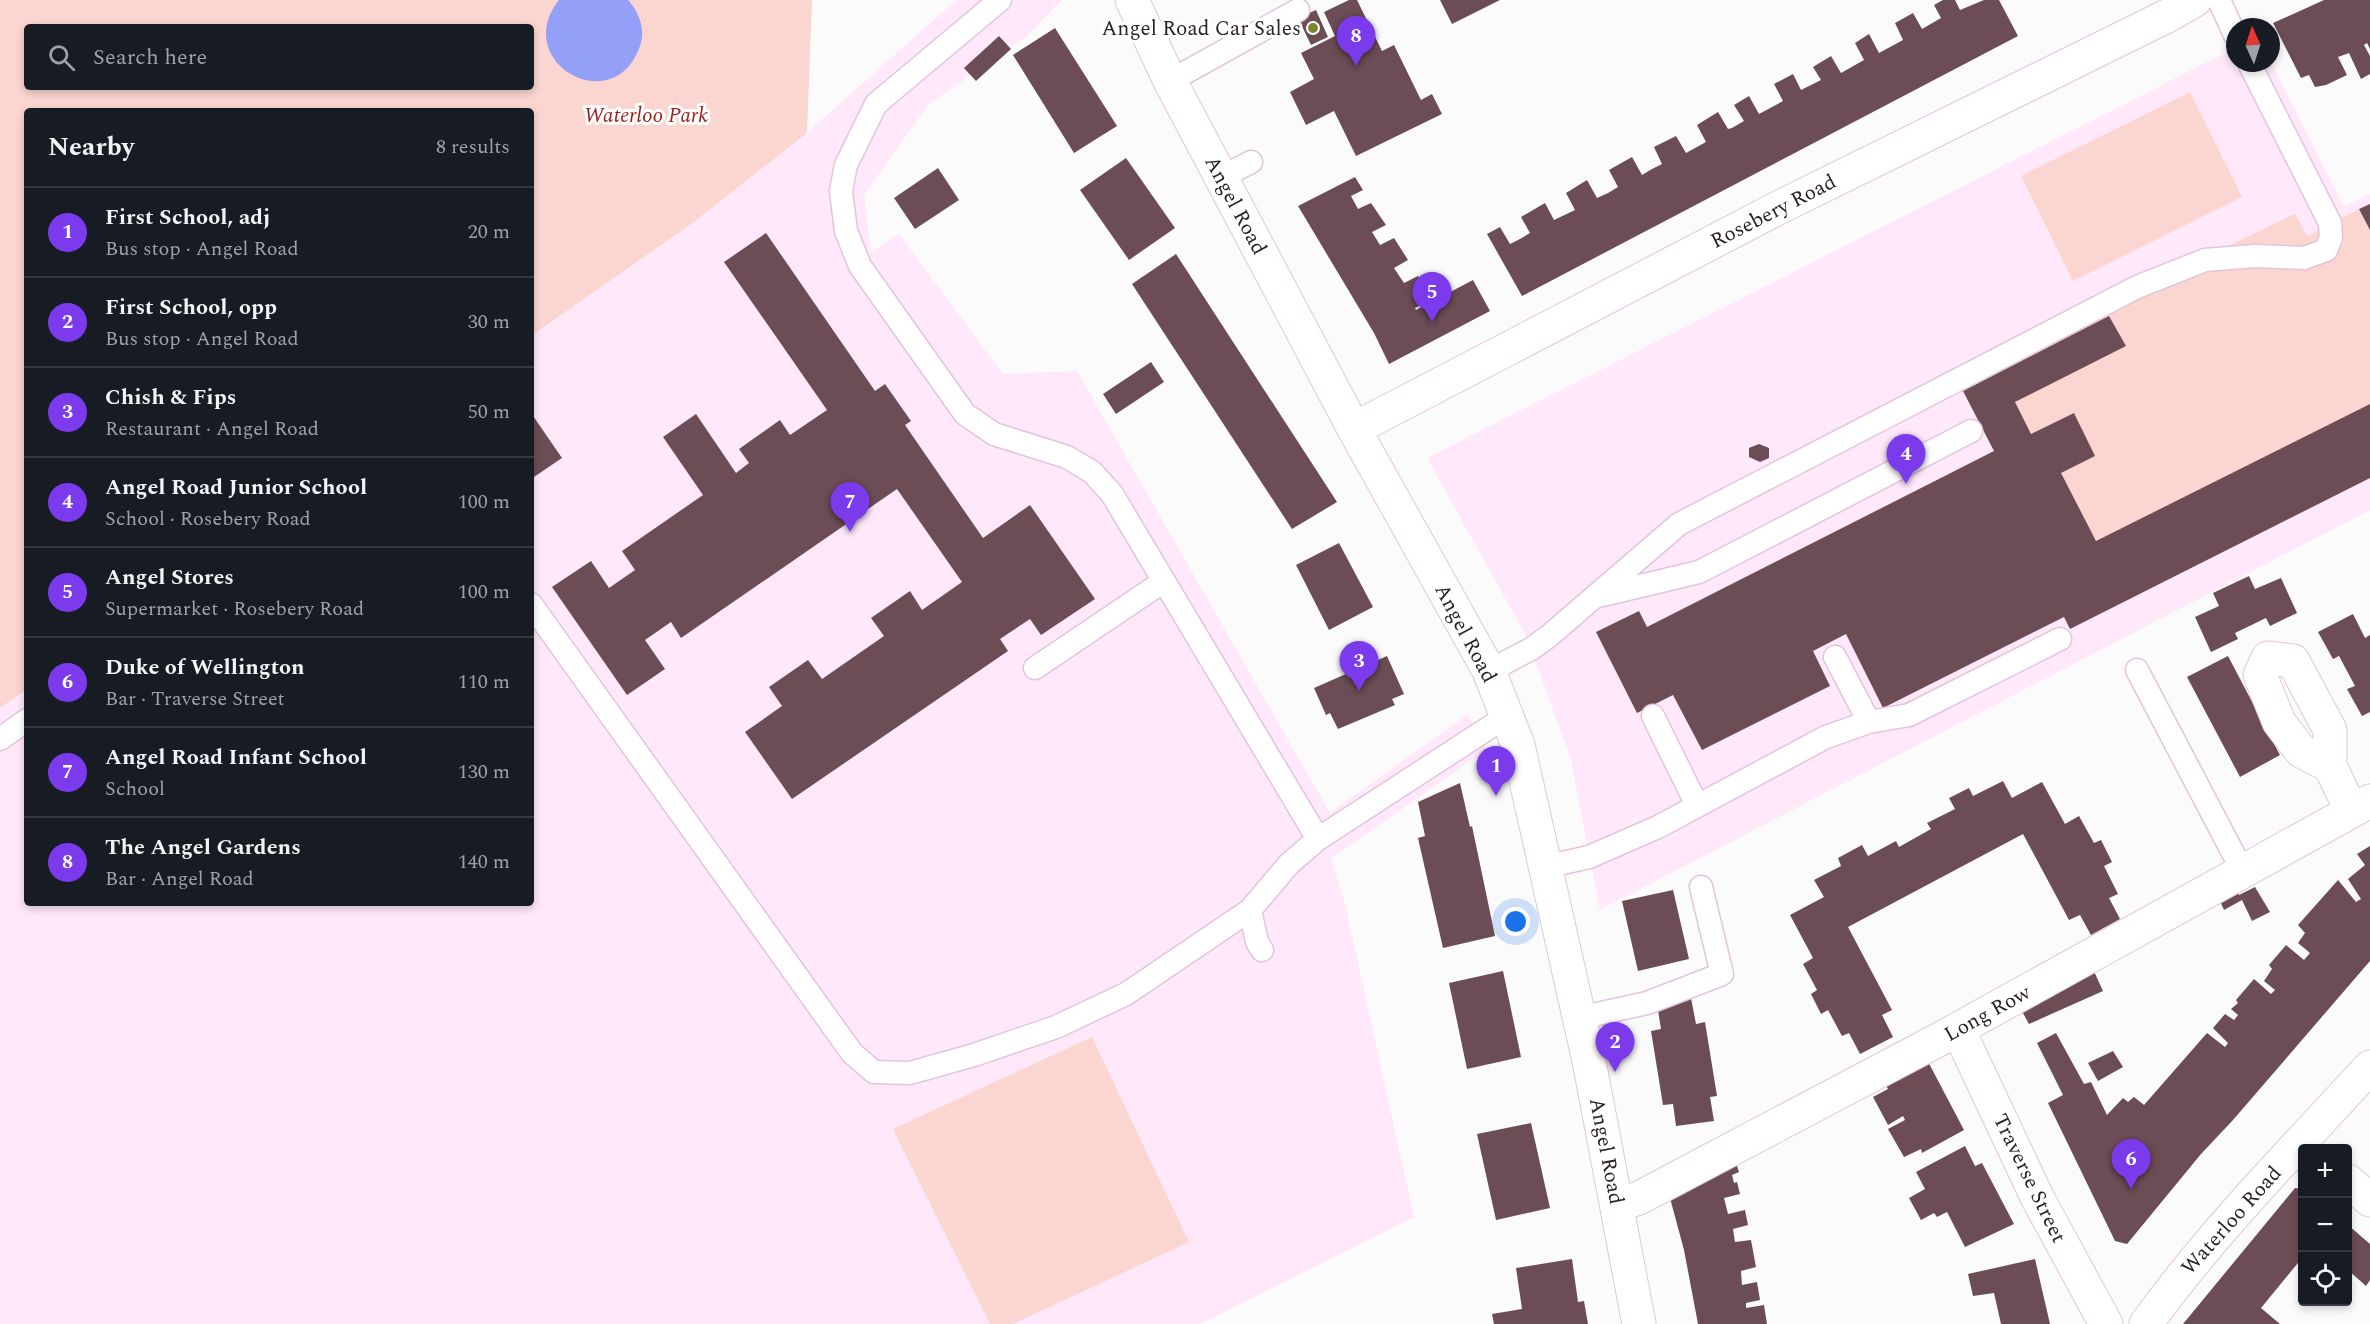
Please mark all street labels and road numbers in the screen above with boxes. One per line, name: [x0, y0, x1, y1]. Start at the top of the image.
street label: Angel Road: [1196, 150, 1275, 261]
street label: Rosebery Road: [1705, 166, 1842, 257]
street label: Angel Road: [1426, 578, 1505, 689]
street label: Long Row: [1938, 976, 2038, 1051]
street label: Angel Road: [1580, 1095, 1632, 1207]
street label: Traverse Street: [1984, 1108, 2074, 1249]
street label: Waterloo Road: [2174, 1159, 2290, 1283]

